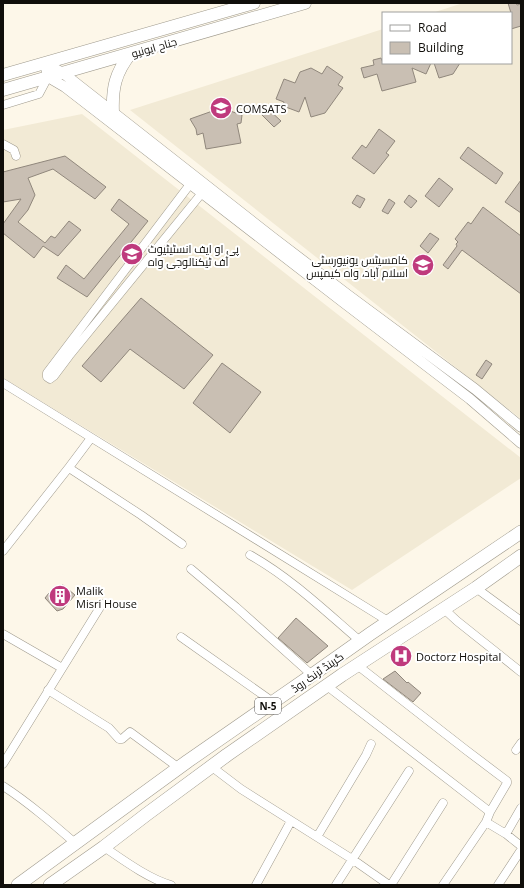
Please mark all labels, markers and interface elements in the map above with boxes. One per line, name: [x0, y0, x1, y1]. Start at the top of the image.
legend: [382, 12, 512, 64]
text: Road: [418, 19, 447, 36]
street label: جناح ایونیو: [130, 33, 179, 62]
text: Building: [418, 39, 464, 56]
school or university icon: COMSATS: [208, 95, 234, 121]
place label: COMSATS: [236, 101, 286, 116]
school or university icon: پی او ایف انسٹیٹیوٹ آف ٹیکنالوجی واہ: [119, 241, 145, 267]
place label: پی او ایف انسٹیٹیوٹ آف ٹیکنالوجی واہ: [148, 241, 239, 269]
place label: کامسیٹس یونیورسٹی اسلام آباد، واہ کیمپس: [306, 252, 408, 281]
school or university icon: کامسیٹس یونیورسٹی اسلام آباد، واہ کیمپس: [410, 252, 436, 278]
building icon: Malik Misri House: [47, 583, 73, 609]
place label: Malik Misri House: [76, 583, 137, 611]
hospital icon: Doctorz Hospital: [388, 643, 414, 669]
street label: گرینڈ ٹرنک روڈ: [288, 648, 346, 696]
place label: Doctorz Hospital: [416, 649, 501, 664]
road number: N-5: [255, 698, 281, 714]

